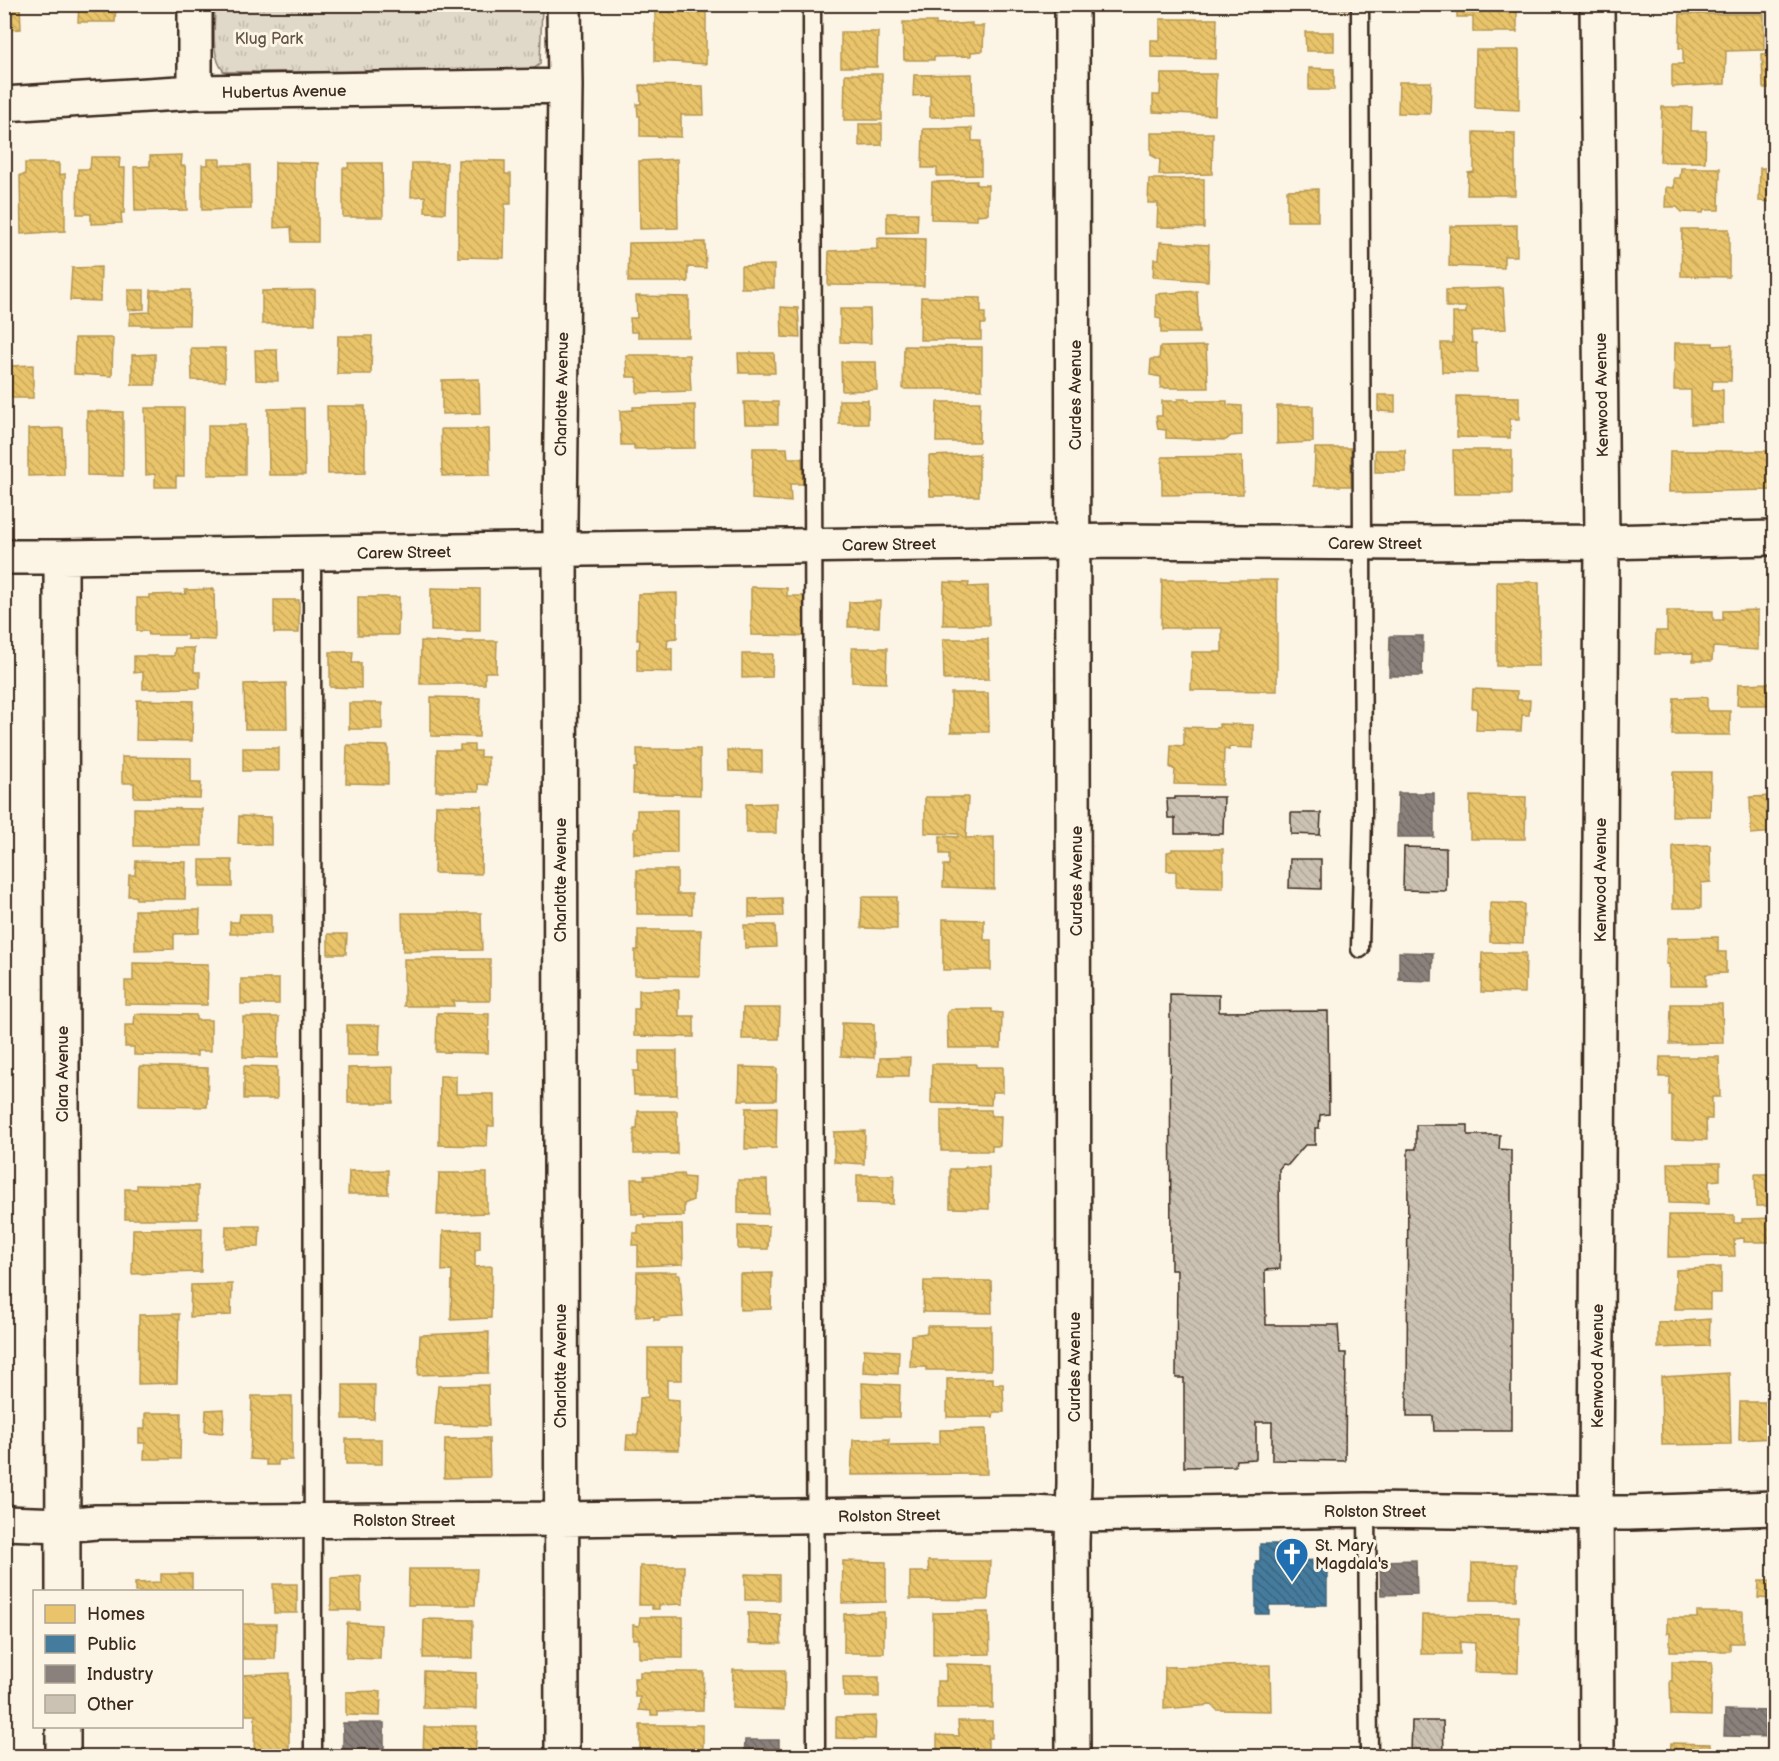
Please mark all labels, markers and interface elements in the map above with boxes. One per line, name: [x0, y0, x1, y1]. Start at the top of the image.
park label: Klug Park: [235, 30, 303, 49]
street label: Hubertus Avenue: [221, 82, 347, 103]
street label: Charlotte Avenue: [552, 331, 573, 456]
street label: Kenwood Avenue: [1592, 332, 1613, 457]
street label: Curdes Avenue: [1067, 339, 1086, 450]
street label: Carew Street: [842, 535, 936, 556]
street label: Carew Street: [1328, 535, 1422, 554]
street label: Carew Street: [357, 543, 451, 564]
street label: Charlotte Avenue: [552, 817, 571, 942]
street label: Kenwood Avenue: [1592, 817, 1611, 942]
street label: Curdes Avenue: [1068, 825, 1087, 936]
street label: Clara Avenue: [54, 1025, 73, 1122]
street label: Charlotte Avenue: [552, 1303, 571, 1428]
street label: Kenwood Avenue: [1589, 1303, 1608, 1428]
street label: Curdes Avenue: [1066, 1311, 1085, 1422]
street label: Rolston Street: [1324, 1503, 1426, 1522]
street label: Rolston Street: [838, 1506, 940, 1527]
street label: Rolston Street: [353, 1512, 455, 1531]
church icon: St. Mary Magdala's: [1274, 1536, 1310, 1583]
place label: St. Mary Magdala's: [1315, 1537, 1388, 1574]
legend: [33, 1590, 243, 1728]
text: Homes: [87, 1604, 145, 1625]
text: Public: [87, 1634, 136, 1655]
text: Industry: [87, 1664, 154, 1685]
text: Other: [87, 1694, 134, 1715]

